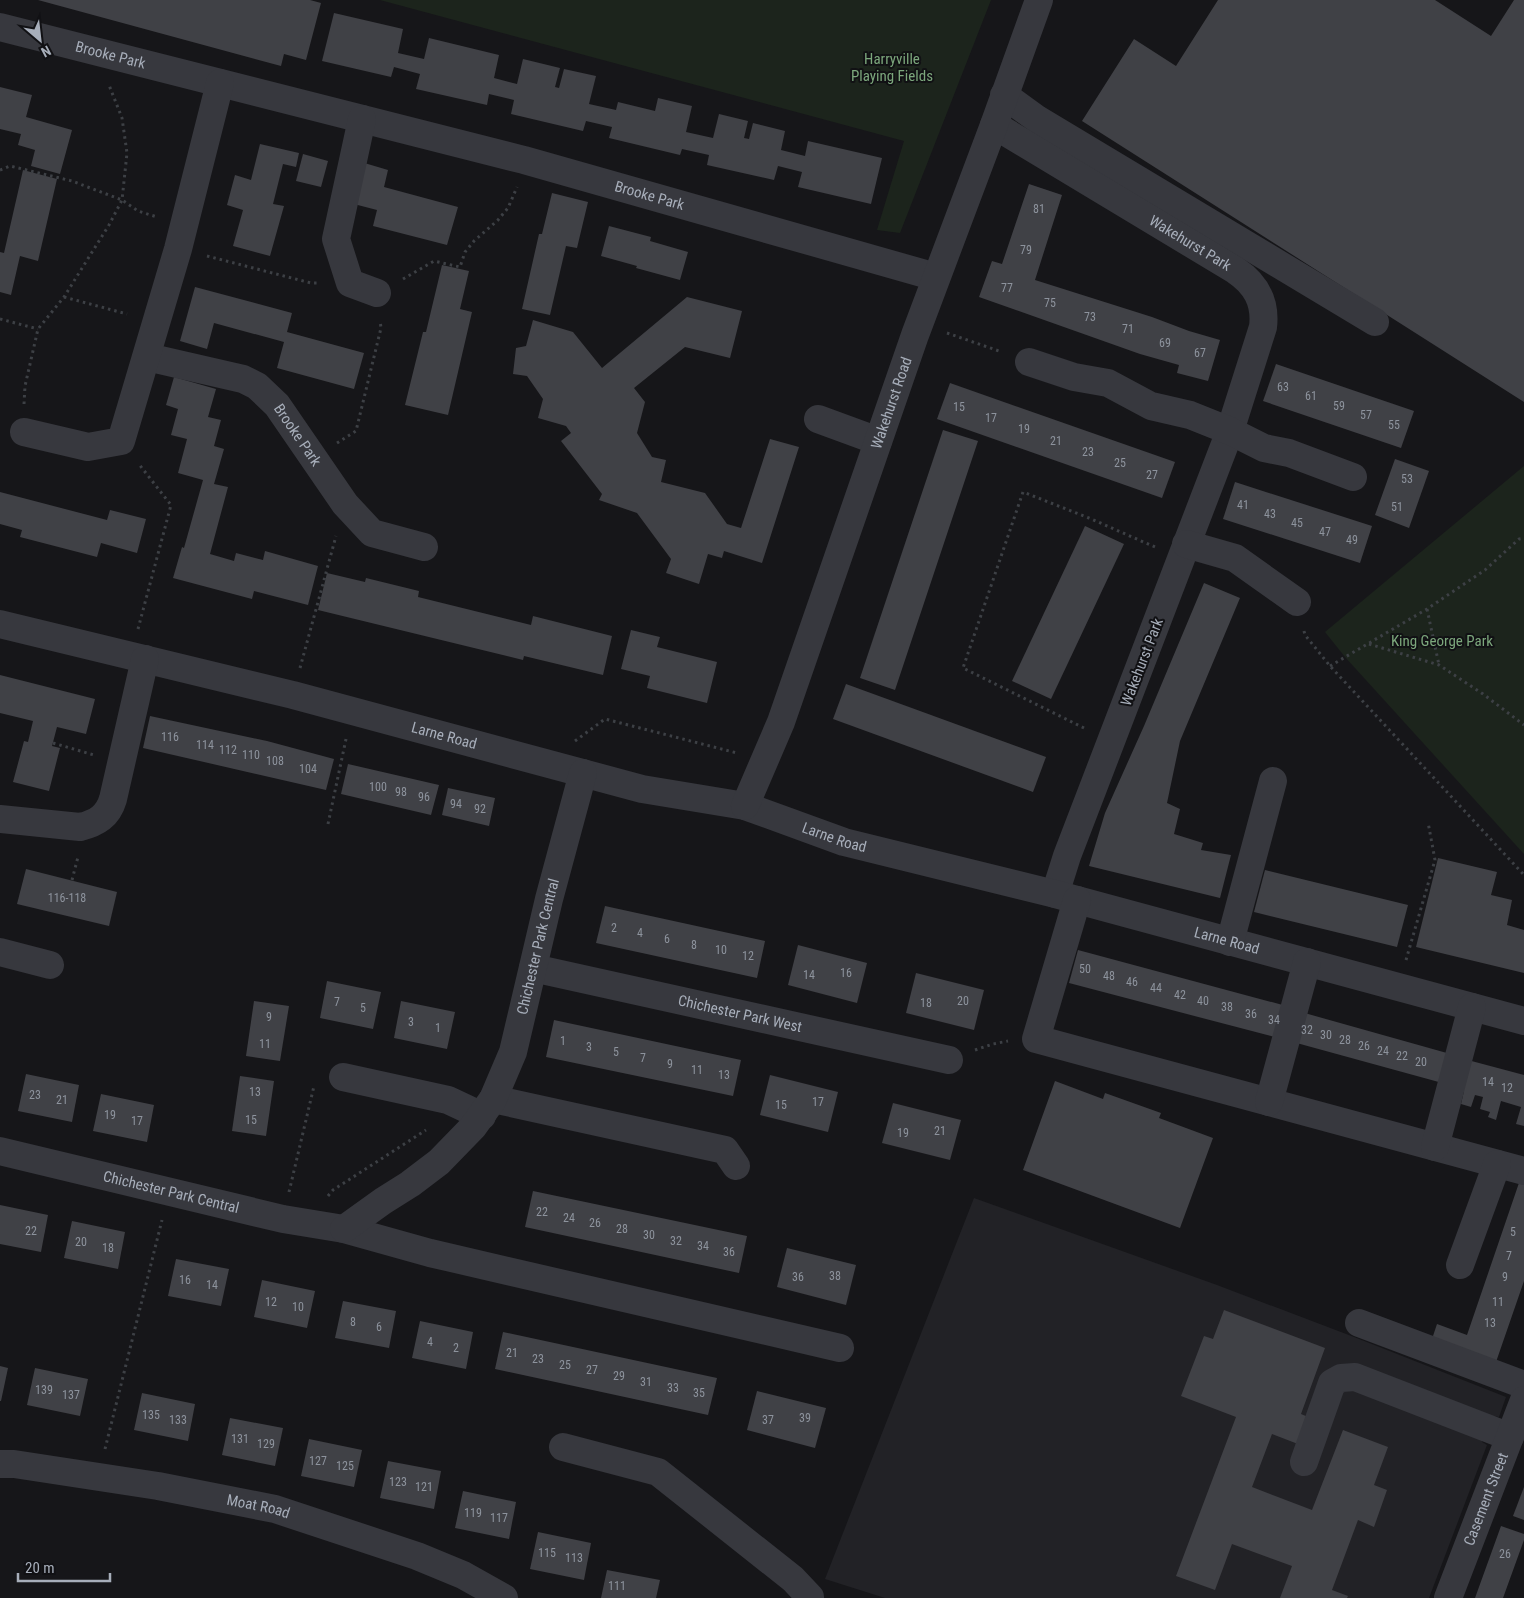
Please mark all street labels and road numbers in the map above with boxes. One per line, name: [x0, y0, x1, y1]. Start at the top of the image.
street label: Brooke Park: [74, 38, 148, 73]
street label: Brooke Park: [613, 177, 687, 214]
street label: Wakehurst Park: [1146, 211, 1235, 275]
street label: Wakehurst Road: [867, 355, 916, 451]
street label: Brooke Park: [270, 400, 325, 470]
street label: Wakehurst Park: [1117, 615, 1167, 708]
street label: Larne Road: [410, 718, 479, 753]
street label: Larne Road: [800, 818, 868, 856]
street label: Chichester Park Central: [513, 877, 563, 1016]
street label: Larne Road: [1192, 923, 1261, 958]
street label: Chichester Park West: [676, 991, 804, 1036]
street label: Chichester Park Central: [101, 1167, 241, 1217]
street label: Casement Street: [1460, 1450, 1512, 1548]
street label: Moat Road: [225, 1491, 292, 1522]

